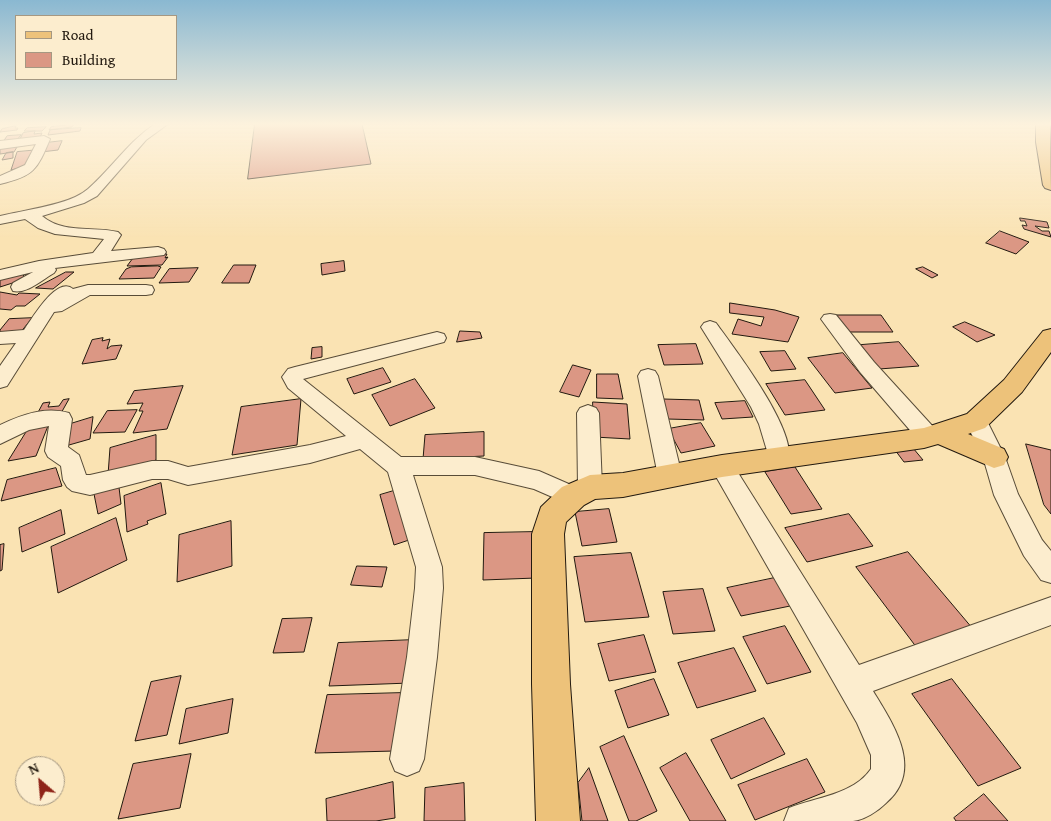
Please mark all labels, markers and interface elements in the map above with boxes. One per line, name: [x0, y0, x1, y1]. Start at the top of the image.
legend: [15, 15, 178, 80]
text: Road: [62, 24, 93, 45]
text: Building: [62, 49, 115, 70]
north arrow: [15, 756, 65, 806]
text: N: [25, 757, 42, 780]

